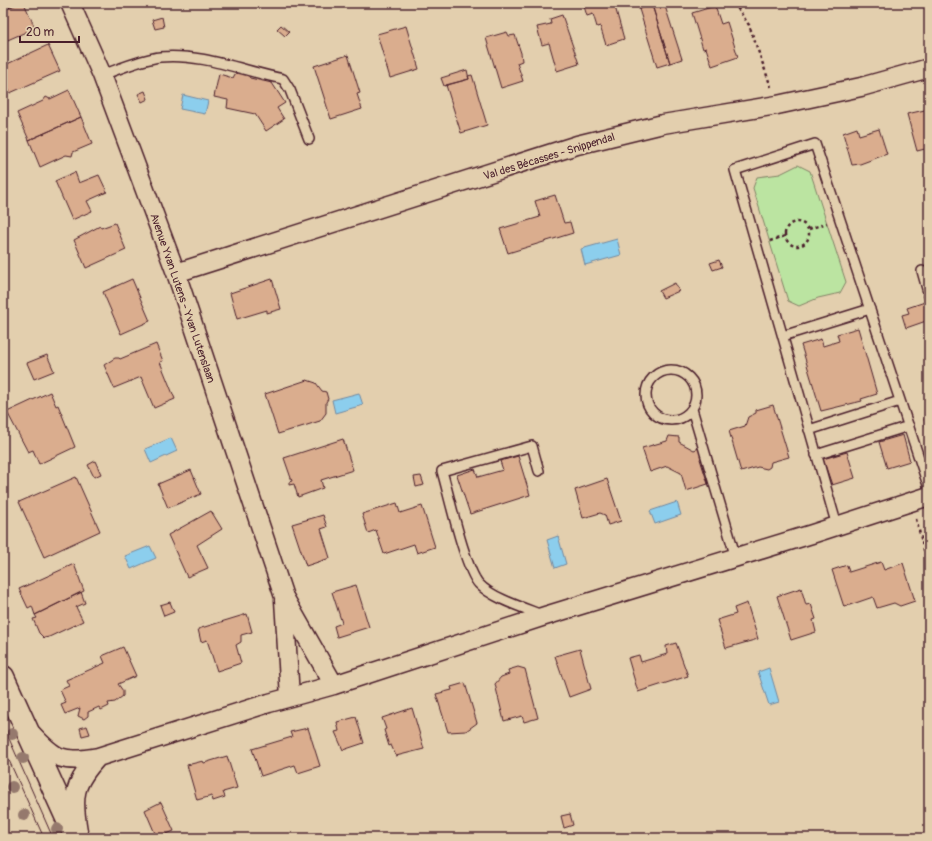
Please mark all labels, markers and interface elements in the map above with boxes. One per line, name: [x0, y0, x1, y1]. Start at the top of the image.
scale bar: [20, 18, 79, 44]
text: 20 m: [26, 25, 55, 40]
street label: Val des Bécasses - Snippendal: [482, 130, 617, 183]
street label: Avenue Yvan Lutens - Yvan Lutenslaan: [147, 212, 218, 385]

